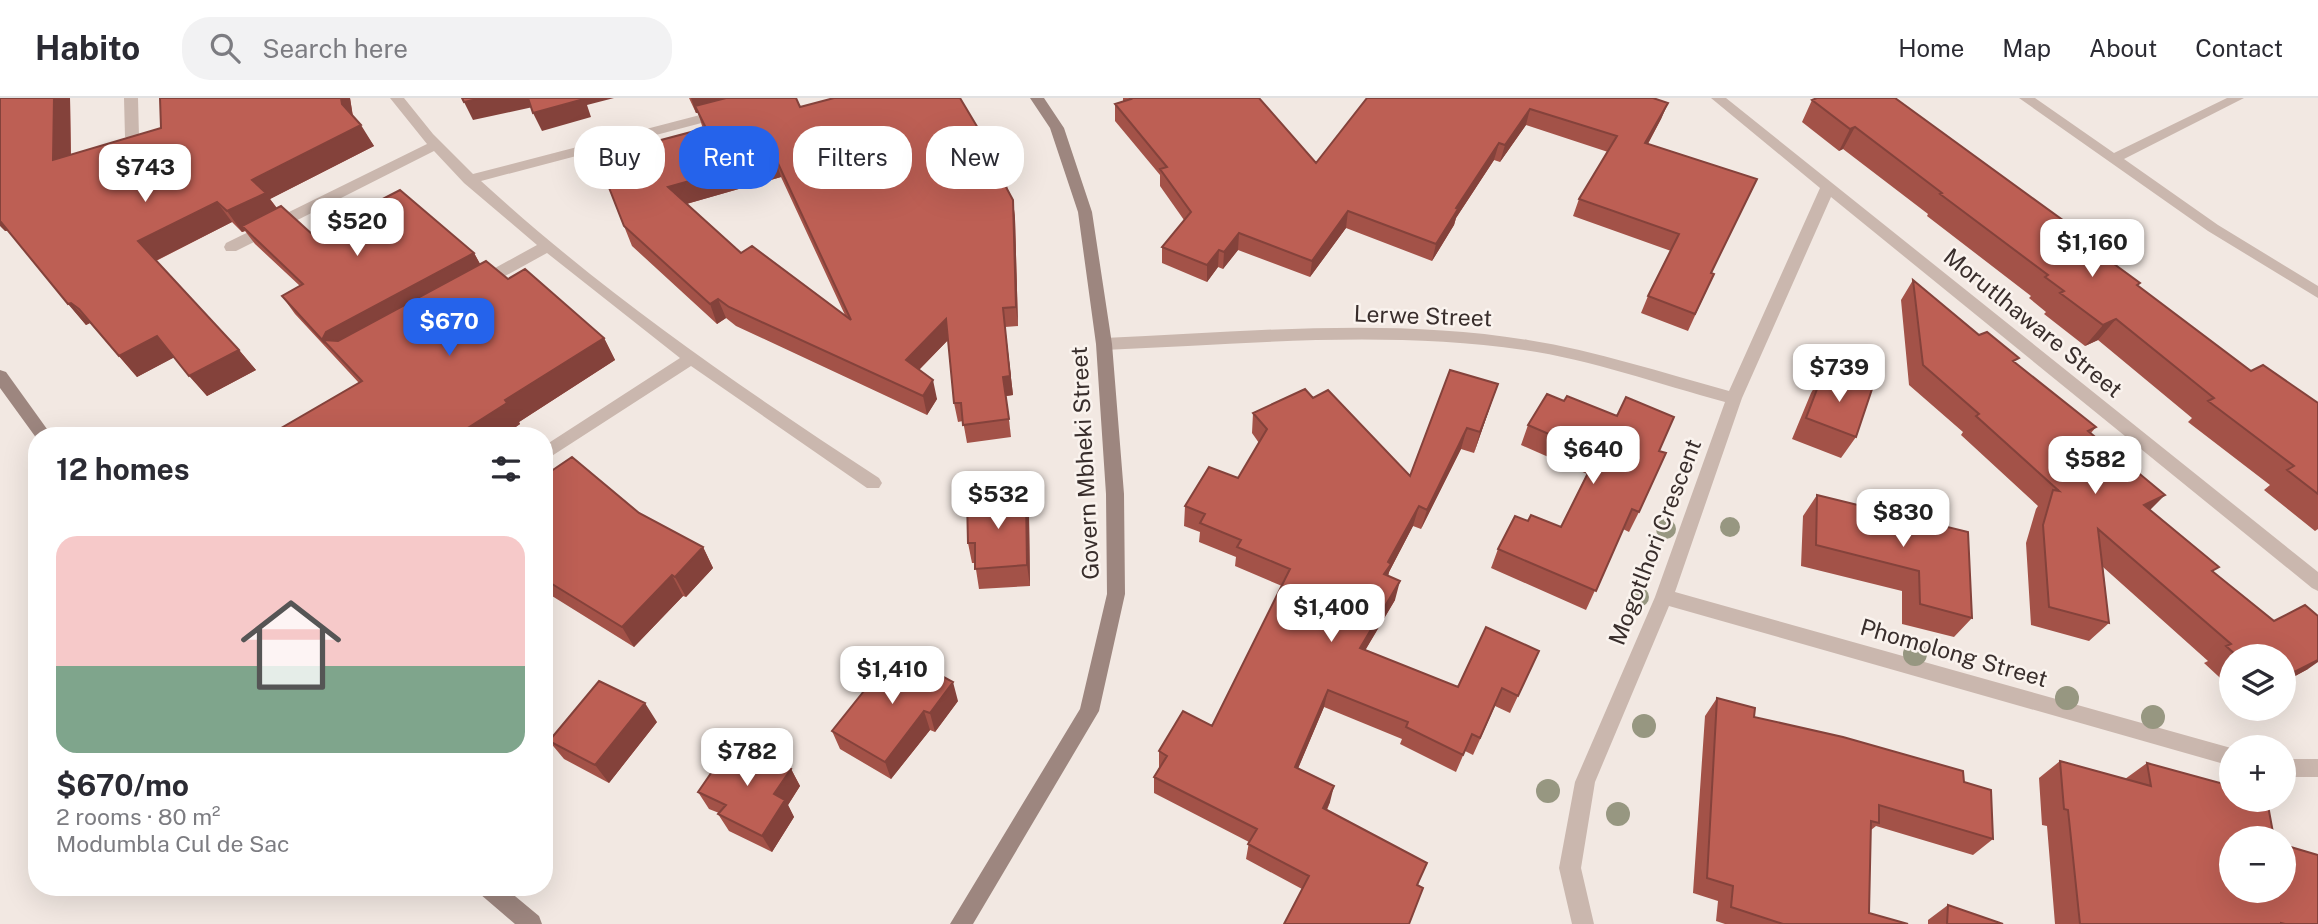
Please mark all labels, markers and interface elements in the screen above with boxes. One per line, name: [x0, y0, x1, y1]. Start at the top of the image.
search box: [182, 17, 672, 80]
text: Habito: [35, 29, 140, 67]
icon: search: [206, 29, 244, 67]
text: Search here: [262, 33, 408, 64]
text: Home: [1898, 34, 1964, 62]
text: Map: [2002, 34, 2051, 62]
text: About: [2089, 34, 2157, 62]
text: Contact: [2195, 34, 2283, 62]
chip: Buy: [574, 126, 665, 189]
chip: Rent: [679, 126, 779, 189]
chip: Filters: [793, 126, 912, 189]
chip: New: [926, 126, 1024, 189]
pin: $743: [104, 144, 186, 204]
text: $743: [115, 153, 175, 180]
pin: $520: [316, 198, 398, 258]
text: $520: [327, 207, 387, 234]
pin: $1,160: [2035, 220, 2149, 279]
text: $1,160: [2056, 228, 2128, 255]
street label: Morutlhaware Street: [1939, 242, 2128, 403]
pin: $670: [408, 299, 490, 358]
street label: Lerwe Street: [1353, 300, 1493, 331]
text: $670: [419, 307, 479, 334]
pin: $739: [1798, 344, 1880, 404]
street label: Govern Mbheki Street: [1065, 346, 1104, 580]
text: $739: [1809, 353, 1869, 380]
pin: $640: [1552, 426, 1634, 486]
text: $640: [1563, 435, 1623, 462]
street label: Mogotlhori Crescent: [1603, 435, 1706, 649]
pin: $582: [2054, 436, 2136, 496]
text: $582: [2064, 445, 2126, 472]
icon: filters: [487, 450, 525, 488]
text: 12 homes: [56, 451, 190, 487]
pin: $532: [957, 472, 1039, 531]
text: $532: [967, 480, 1029, 507]
pin: $830: [1862, 490, 1944, 549]
text: $830: [1872, 498, 1934, 525]
icon: home: [228, 582, 354, 708]
pin: $1,400: [1274, 584, 1388, 644]
text: $1,400: [1293, 593, 1369, 620]
street label: Phomolong Street: [1857, 613, 2051, 692]
map controls: [2219, 644, 2296, 903]
button: layers: [2219, 644, 2296, 721]
pin: $1,410: [835, 646, 949, 706]
text: $1,410: [856, 655, 928, 682]
pin: $782: [706, 728, 788, 788]
button: +: [2219, 735, 2296, 812]
text: $782: [717, 737, 777, 764]
text: $670/mo: [56, 767, 189, 803]
text: 2 rooms · 80 m²: [56, 803, 221, 830]
button: −: [2219, 826, 2296, 903]
text: Modumbla Cul de Sac: [56, 830, 290, 857]

